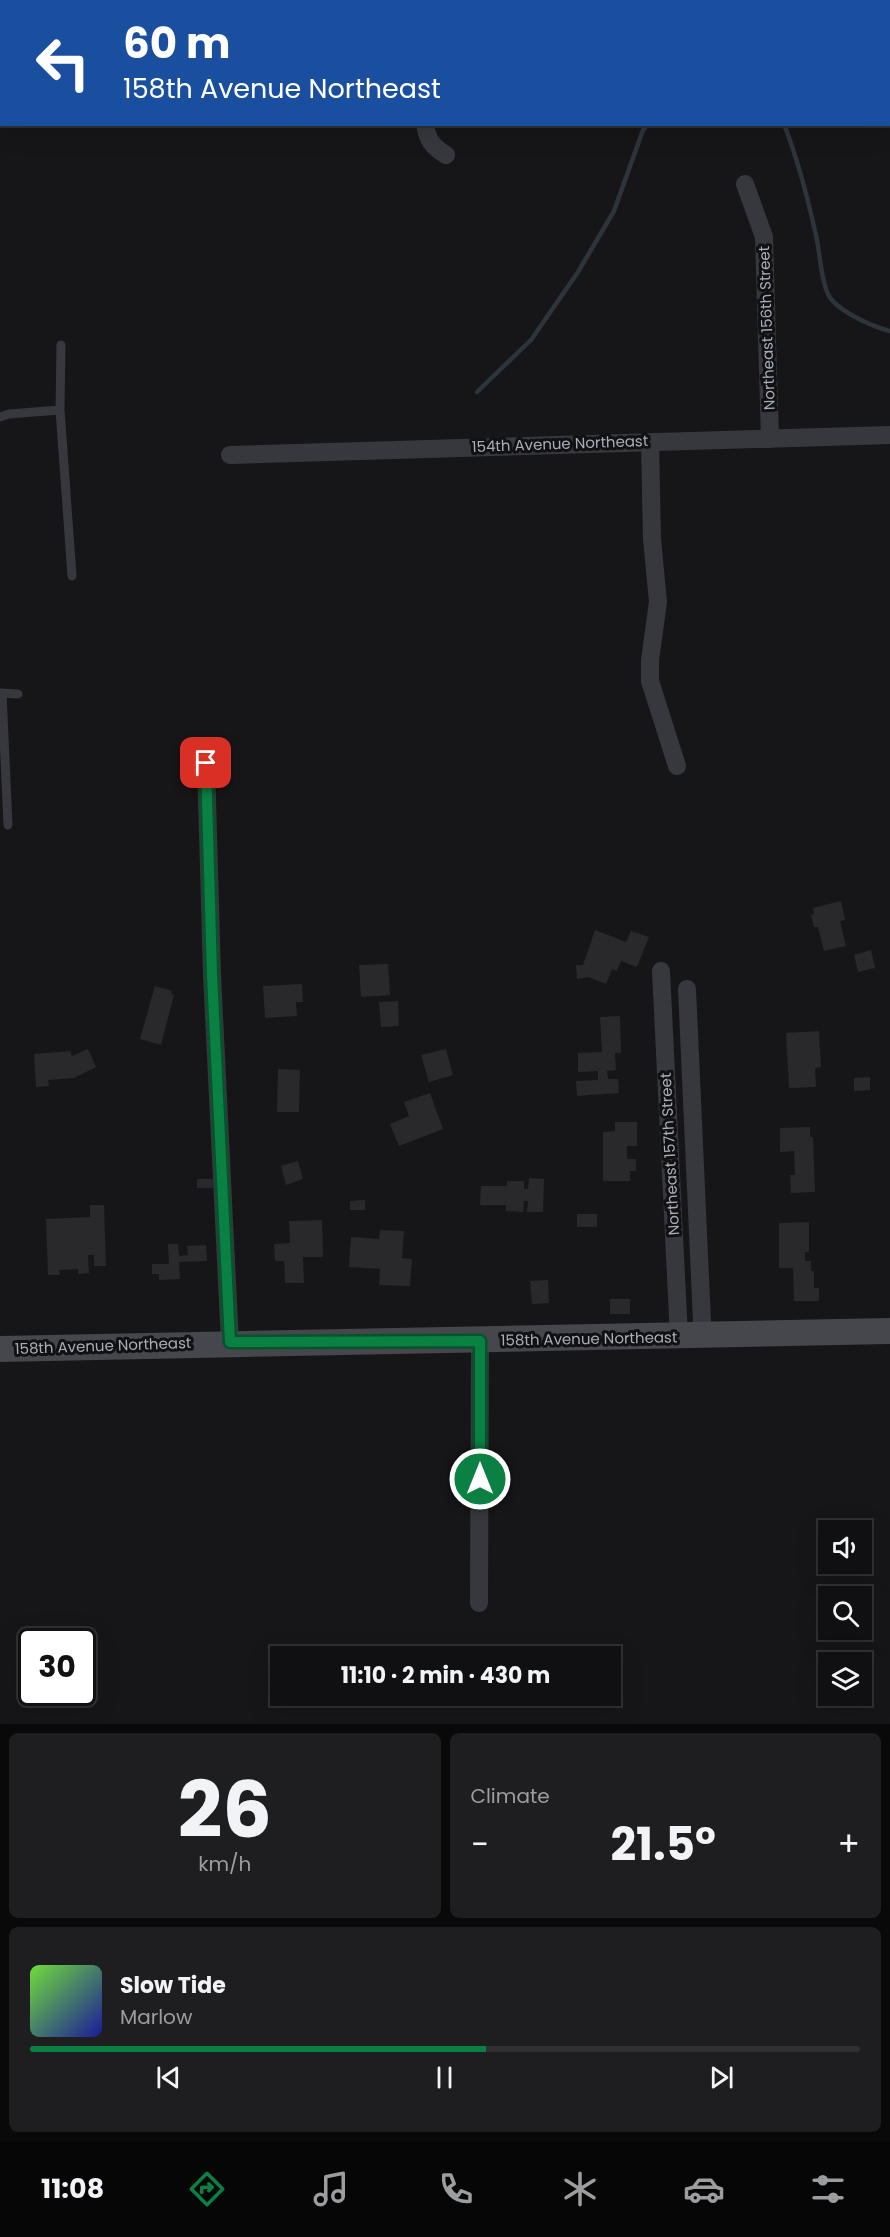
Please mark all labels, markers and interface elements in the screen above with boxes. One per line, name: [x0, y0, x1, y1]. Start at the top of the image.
text: 60 m: [123, 14, 231, 73]
icon: left: [24, 24, 102, 102]
text: 158th Avenue Northeast: [123, 70, 441, 107]
street label: Northeast 156th Street: [753, 246, 780, 410]
street label: 154th Avenue Northeast: [471, 430, 649, 457]
pin: [180, 737, 231, 788]
icon: arrive: [189, 746, 222, 779]
street label: Northeast 157th Street: [655, 1072, 684, 1236]
street label: 158th Avenue Northeast: [501, 1326, 677, 1351]
street label: 158th Avenue Northeast: [14, 1332, 192, 1359]
position arrow: [448, 1447, 512, 1511]
map controls: [818, 1520, 872, 1706]
button: sound: [818, 1520, 872, 1574]
button: search: [818, 1586, 872, 1640]
speed limit sign: 30: [18, 1628, 96, 1706]
button: layers: [818, 1652, 872, 1706]
text: 11:10 · 2 min · 430 m: [341, 1660, 550, 1691]
text: 26: [178, 1755, 272, 1864]
text: Climate: [471, 1782, 550, 1810]
text: 21.5°: [610, 1813, 716, 1876]
text: −: [471, 1821, 489, 1868]
text: +: [837, 1821, 860, 1868]
text: km/h: [198, 1850, 251, 1878]
text: Slow Tide: [120, 1970, 226, 2001]
text: Marlow: [120, 2003, 192, 2031]
icon: previous: [152, 2061, 185, 2094]
icon: pause: [428, 2061, 461, 2094]
icon: next: [705, 2061, 738, 2094]
icon: directions: [186, 2168, 228, 2210]
icon: music: [310, 2168, 352, 2210]
icon: phone: [435, 2168, 477, 2210]
icon: climate: [559, 2168, 601, 2210]
icon: car: [683, 2168, 725, 2210]
icon: filters: [807, 2168, 849, 2210]
text: 11:08: [41, 2170, 104, 2207]

